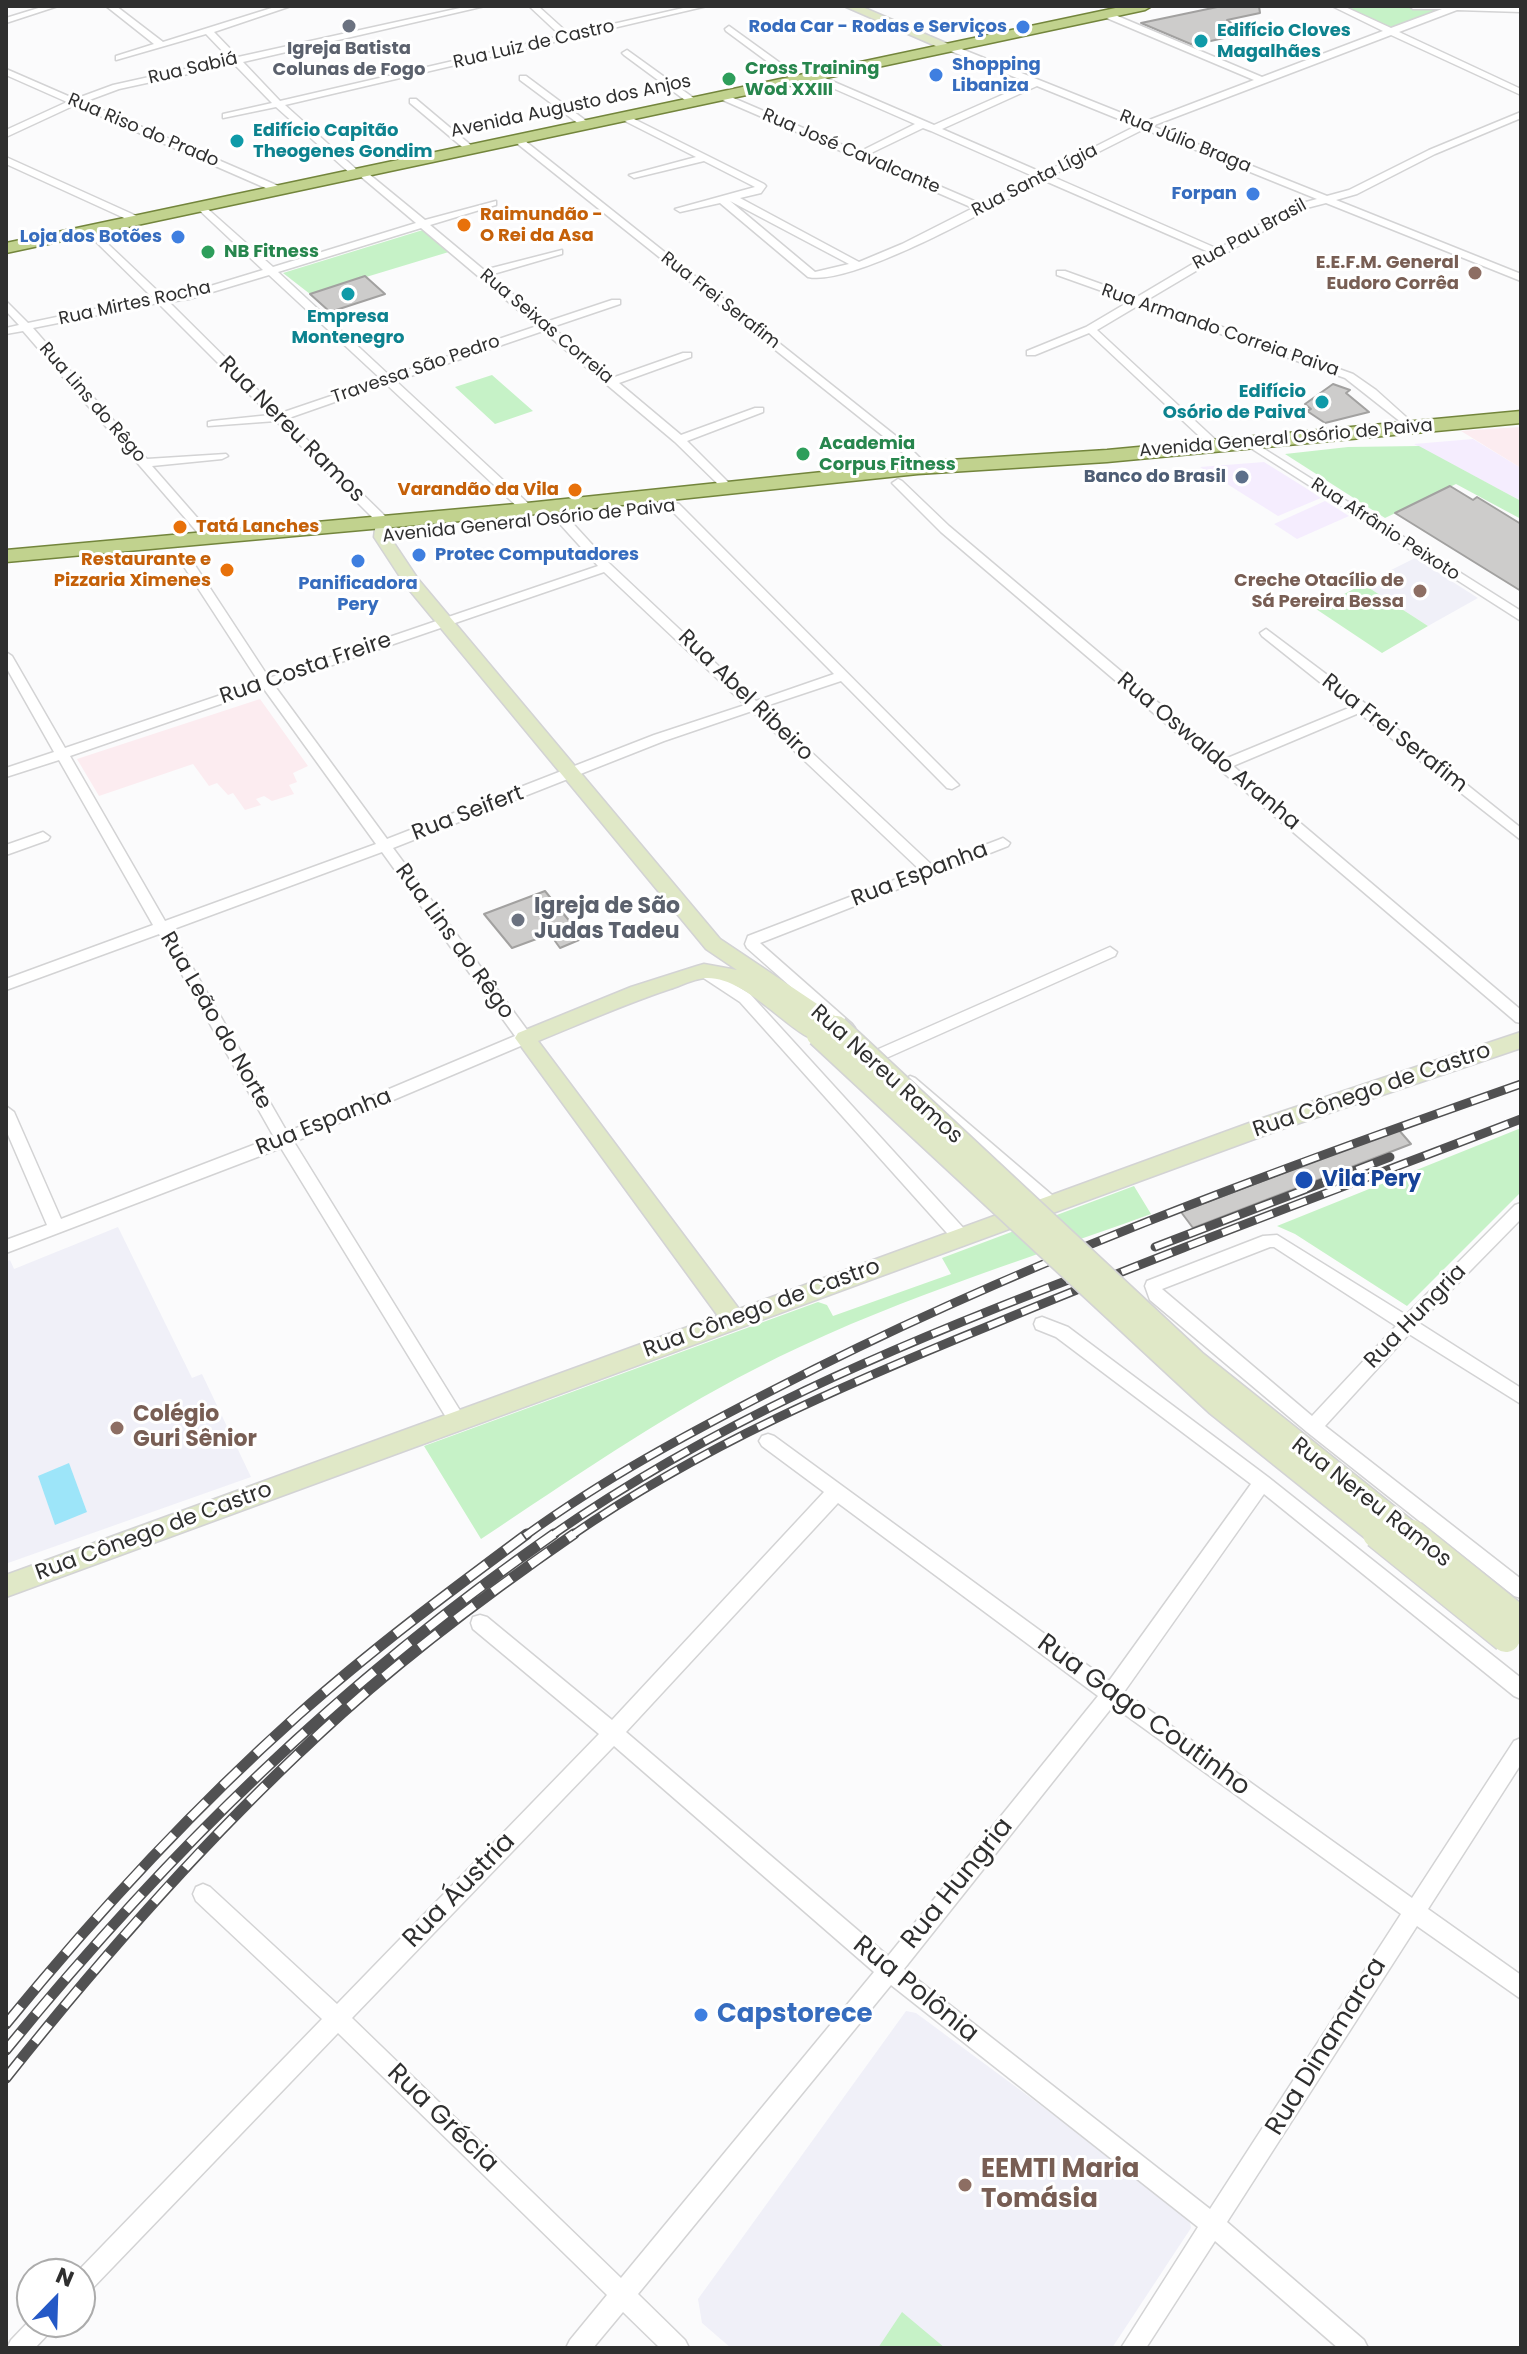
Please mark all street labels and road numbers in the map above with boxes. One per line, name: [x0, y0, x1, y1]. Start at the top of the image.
street label: Rua Luiz de Castro: [451, 16, 617, 74]
street label: Rua Sabiá: [146, 48, 240, 90]
street label: Avenida Augusto dos Anjos: [449, 71, 693, 143]
street label: Rua Riso do Prado: [64, 89, 222, 173]
street label: Rua José Cavalcante: [759, 105, 943, 199]
street label: Rua Júlio Braga: [1116, 106, 1254, 178]
street label: Rua Santa Lígia: [969, 140, 1101, 222]
street label: Rua Pau Brasil: [1189, 195, 1311, 275]
street label: Rua Frei Serafim: [656, 248, 784, 354]
street label: Rua Seixas Correia: [475, 265, 617, 389]
street label: Rua Mirtes Rocha: [57, 277, 213, 331]
street label: Rua Armando Correia Paiva: [1098, 280, 1342, 382]
street label: Travessa São Pedro: [329, 331, 503, 409]
street label: Rua Lins do Rêgo: [34, 339, 150, 467]
street label: Rua Nereu Ramos: [213, 352, 369, 508]
street label: Avenida General Osório de Paiva: [1138, 415, 1434, 463]
street label: Rua Afrânio Peixoto: [1307, 474, 1463, 586]
street label: Avenida General Osório de Paiva: [381, 496, 677, 548]
street label: Rua Abel Ribeiro: [672, 625, 818, 767]
street label: Rua Costa Freire: [217, 627, 395, 711]
street label: Rua Oswaldo Aranha: [1111, 668, 1305, 836]
street label: Rua Frei Serafim: [1316, 669, 1472, 799]
street label: Rua Seifert: [409, 781, 527, 847]
street label: Rua Espanha: [848, 837, 992, 913]
street label: Rua Lins do Rêgo: [389, 859, 519, 1025]
street label: Rua Leão do Norte: [153, 928, 277, 1114]
street label: Rua Nereu Ramos: [804, 1000, 968, 1150]
street label: Rua Cônego de Castro: [1250, 1038, 1494, 1144]
street label: Rua Espanha: [252, 1084, 396, 1162]
street label: Rua Cônego de Castro: [640, 1254, 884, 1364]
street label: Rua Hungria: [1360, 1259, 1472, 1375]
street label: Rua Nereu Ramos: [1286, 1432, 1456, 1574]
street label: Rua Cônego de Castro: [32, 1477, 276, 1587]
street label: Rua Gago Coutinho: [1031, 1628, 1255, 1804]
street label: Rua Hungria: [896, 1812, 1020, 1956]
street label: Rua Áustria: [397, 1827, 523, 1955]
street label: Rua Polônia: [846, 1930, 984, 2050]
street label: Rua Dinamarca: [1260, 1952, 1394, 2142]
street label: Rua Grécia: [380, 2058, 504, 2180]

